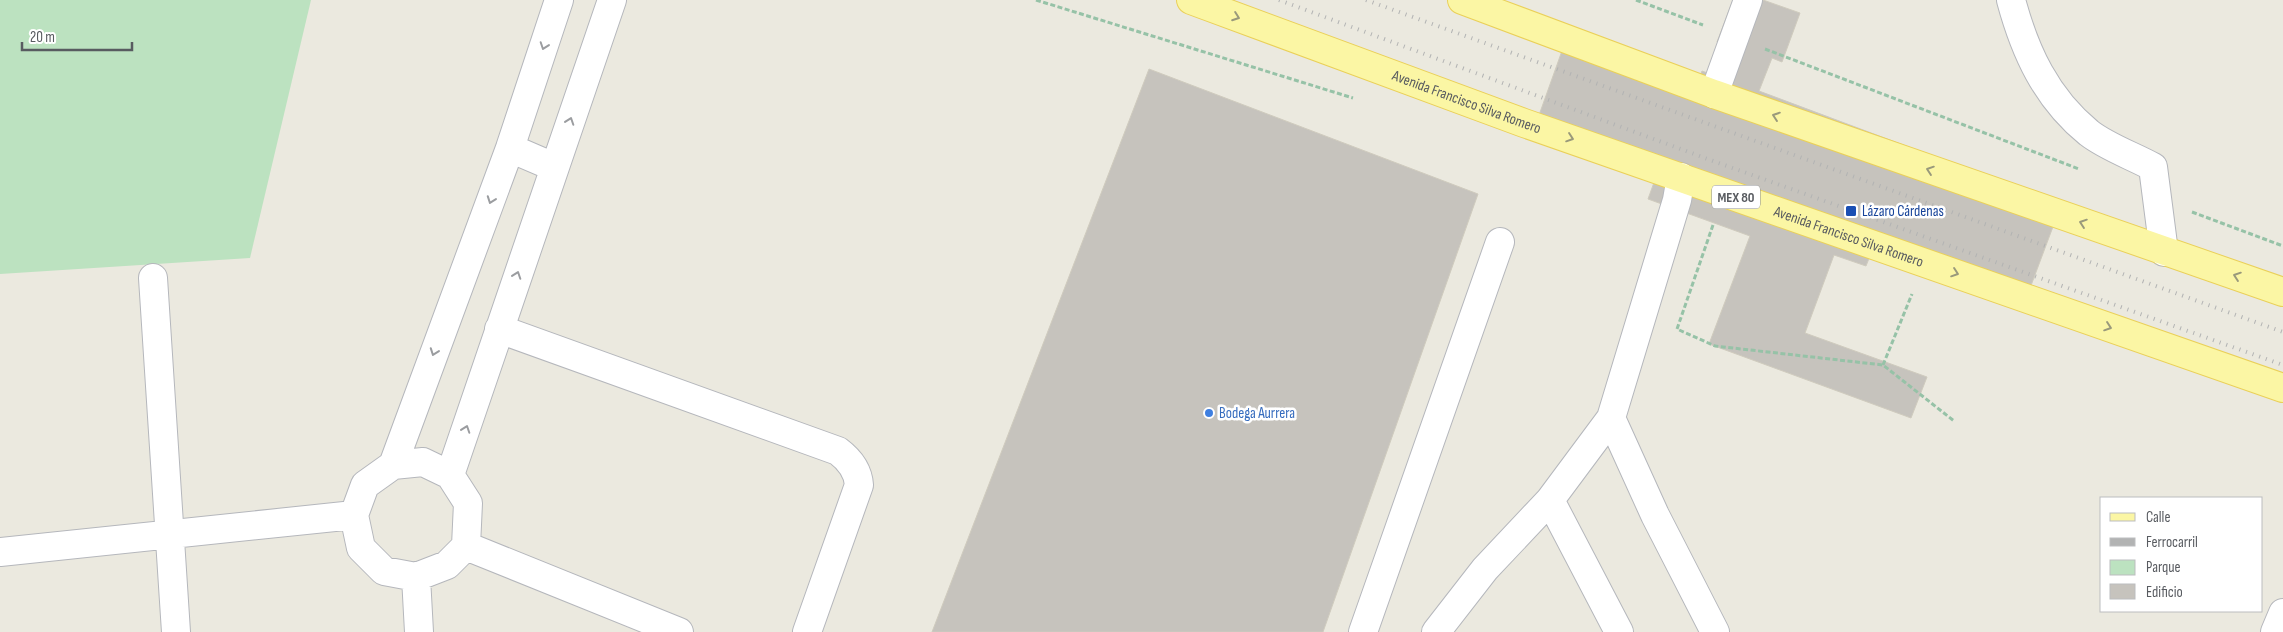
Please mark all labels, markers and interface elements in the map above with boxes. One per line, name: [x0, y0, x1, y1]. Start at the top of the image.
one-way arrow: [1232, 11, 1240, 21]
scale bar: [22, 20, 132, 52]
text: 20 m: [30, 28, 55, 47]
one-way arrow: [540, 42, 550, 50]
street label: Avenida Francisco Silva Romero: [1389, 65, 1544, 138]
one-way arrow: [1773, 112, 1781, 122]
one-way arrow: [564, 118, 574, 126]
one-way arrow: [1565, 133, 1574, 143]
one-way arrow: [1926, 166, 1935, 176]
road number: MEX 80: [1712, 186, 1760, 208]
one-way arrow: [487, 195, 497, 204]
street label: Avenida Francisco Silva Romero: [1771, 201, 1926, 271]
place label: Lázaro Cárdenas: [1862, 202, 1944, 221]
marker: Lázaro Cárdenas: [1844, 204, 1858, 218]
one-way arrow: [2079, 219, 2088, 229]
one-way arrow: [1950, 267, 1958, 277]
one-way arrow: [512, 271, 522, 280]
one-way arrow: [2233, 272, 2242, 282]
one-way arrow: [2103, 321, 2112, 331]
one-way arrow: [430, 347, 440, 356]
place label: Bodega Aurrera: [1219, 404, 1295, 423]
marker: Bodega Aurrera: [1203, 407, 1215, 419]
one-way arrow: [460, 426, 470, 434]
legend: [2100, 497, 2263, 612]
text: Calle: [2146, 508, 2170, 527]
text: Ferrocarril: [2146, 533, 2198, 552]
text: Parque: [2146, 558, 2181, 577]
text: Edificio: [2146, 583, 2183, 602]

